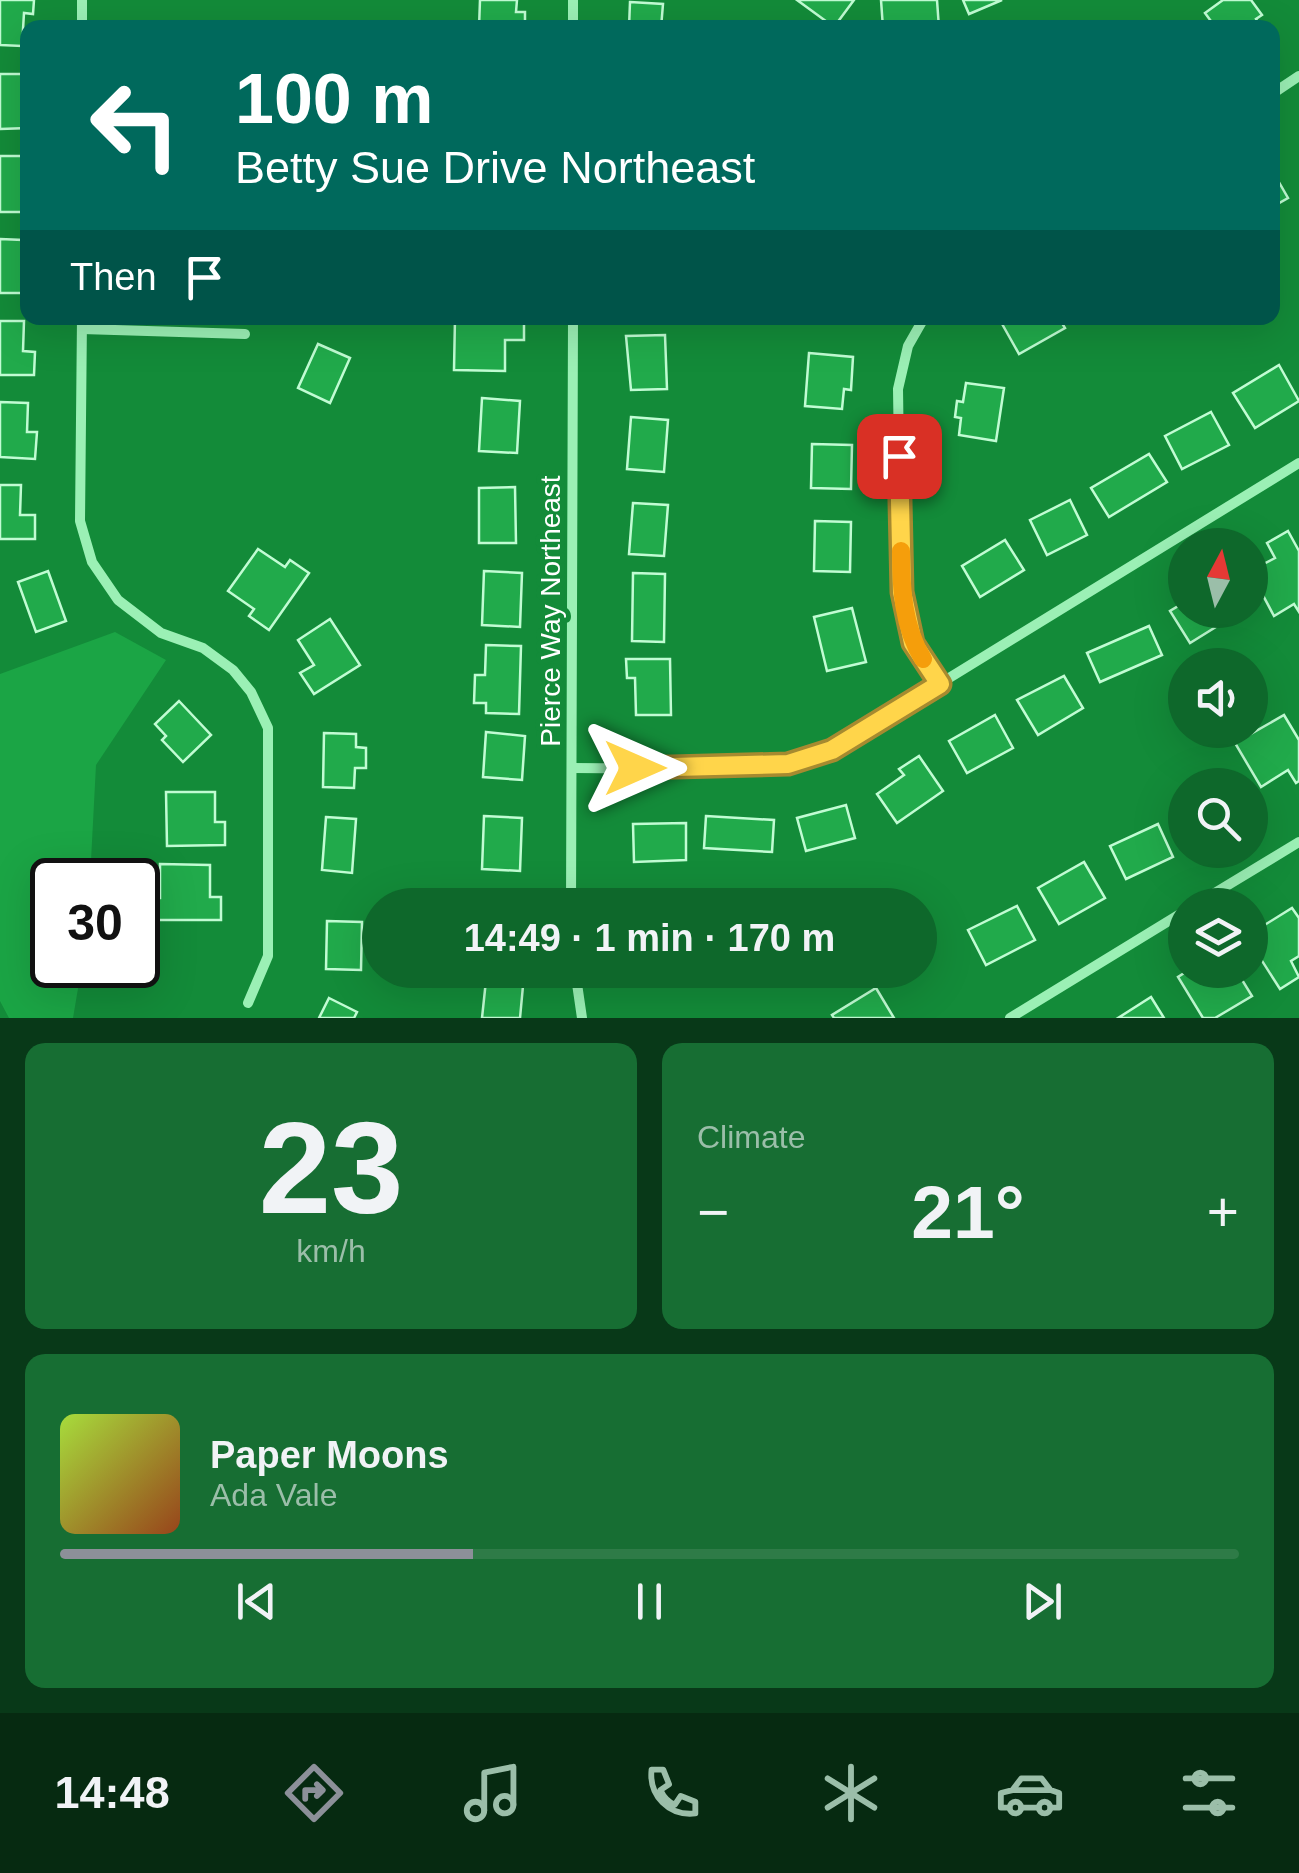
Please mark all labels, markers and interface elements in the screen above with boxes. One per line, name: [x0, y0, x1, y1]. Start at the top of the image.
icon: left: [70, 60, 200, 190]
text: 100 m: [235, 60, 433, 138]
text: Betty Sue Drive Northeast: [235, 142, 755, 193]
icon: arrive: [177, 250, 232, 305]
text: Then: [70, 256, 157, 298]
pin: [857, 414, 942, 499]
icon: arrive: [872, 429, 927, 484]
street label: Pierce Way Northeast: [535, 475, 566, 747]
north arrow: [1168, 528, 1268, 628]
map controls: [1168, 528, 1268, 988]
button: sound: [1168, 648, 1268, 748]
position arrow: [583, 716, 687, 820]
button: search: [1168, 768, 1268, 868]
speed limit sign: 30: [30, 858, 160, 988]
button: layers: [1168, 888, 1268, 988]
text: 14:49 · 1 min · 170 m: [464, 917, 835, 959]
text: 23: [259, 1095, 403, 1241]
text: Climate: [697, 1119, 805, 1155]
text: 21°: [911, 1170, 1025, 1254]
text: −: [697, 1181, 729, 1243]
text: +: [1207, 1181, 1239, 1243]
text: km/h: [296, 1233, 366, 1269]
text: Paper Moons: [210, 1434, 449, 1476]
text: Ada Vale: [210, 1477, 338, 1513]
icon: previous: [229, 1574, 284, 1629]
icon: pause: [622, 1574, 677, 1629]
icon: next: [1015, 1574, 1070, 1629]
icon: directions: [279, 1758, 349, 1828]
icon: music: [458, 1758, 528, 1828]
icon: phone: [637, 1758, 707, 1828]
icon: climate: [816, 1758, 886, 1828]
icon: car: [995, 1758, 1065, 1828]
icon: filters: [1174, 1758, 1244, 1828]
text: 14:48: [55, 1767, 170, 1818]

